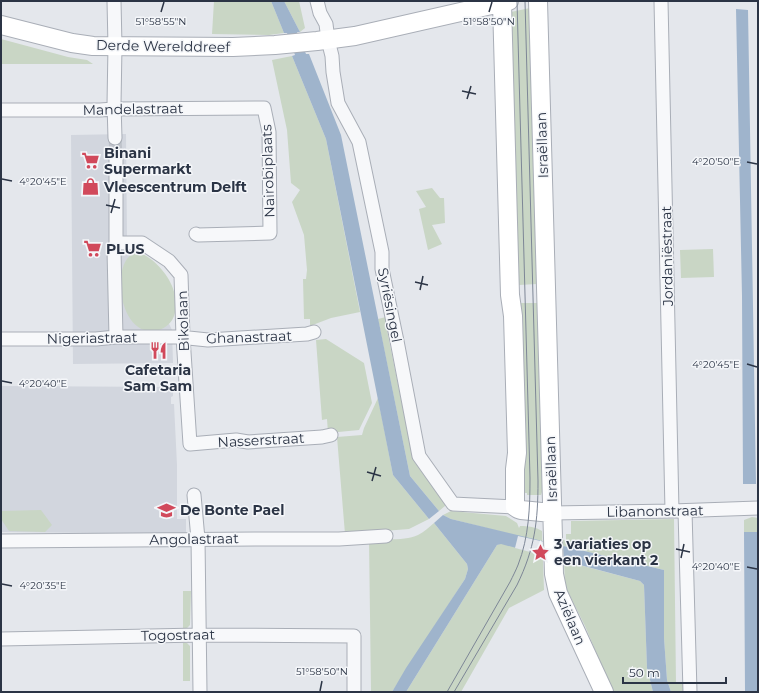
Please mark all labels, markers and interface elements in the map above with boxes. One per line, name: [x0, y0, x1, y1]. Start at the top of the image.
text: 51°58'55"N: [136, 15, 186, 28]
text: 51°58'50"N: [463, 15, 515, 28]
street label: Derde Werelddreef: [96, 36, 231, 56]
street label: Mandelastraat: [82, 99, 184, 119]
street label: Israëllaan: [532, 112, 552, 178]
street label: Nairobiplaats: [257, 124, 279, 218]
place label: Binani Supermarkt: [104, 144, 192, 178]
supermarket icon: Binani Supermarkt: [81, 151, 101, 171]
text: 4°20'50"E: [692, 155, 740, 168]
text: 4°20'45"E: [19, 175, 67, 188]
shop icon: Vleescentrum Delft: [81, 177, 101, 197]
place label: Vleescentrum Delft: [103, 178, 247, 196]
street label: Jordaniëstraat: [657, 205, 677, 307]
supermarket icon: PLUS: [83, 239, 103, 259]
place label: PLUS: [106, 240, 144, 258]
street label: Syriësingel: [374, 266, 406, 344]
street label: Bikolaan: [173, 290, 193, 352]
street label: Ghanastraat: [206, 326, 293, 347]
street label: Nigeriastraat: [47, 328, 138, 348]
restaurant icon: Cafetaria Sam Sam: [148, 340, 168, 360]
text: 4°20'45"E: [692, 358, 740, 371]
place label: Cafetaria Sam Sam: [124, 361, 192, 395]
text: 4°20'40"E: [19, 377, 68, 390]
street label: Nasserstraat: [217, 429, 305, 451]
street label: Israëllaan: [541, 436, 561, 502]
school or university icon: De Bonte Pael: [157, 500, 177, 520]
place label: De Bonte Pael: [180, 501, 284, 519]
street label: Libanonstraat: [606, 501, 704, 521]
street label: Angolastraat: [149, 529, 239, 549]
place label: 3 variaties op een vierkant 2: [553, 535, 658, 569]
place icon: 3 variaties op een vierkant 2: [531, 542, 551, 562]
text: 4°20'40"E: [692, 560, 741, 573]
text: 4°20'35"E: [20, 579, 67, 592]
street label: Aziëlaan: [550, 586, 590, 648]
street label: Togostraat: [141, 625, 216, 645]
scale bar: [623, 659, 726, 685]
text: 51°58'50"N: [296, 665, 348, 678]
text: 50 m: [629, 665, 660, 680]

